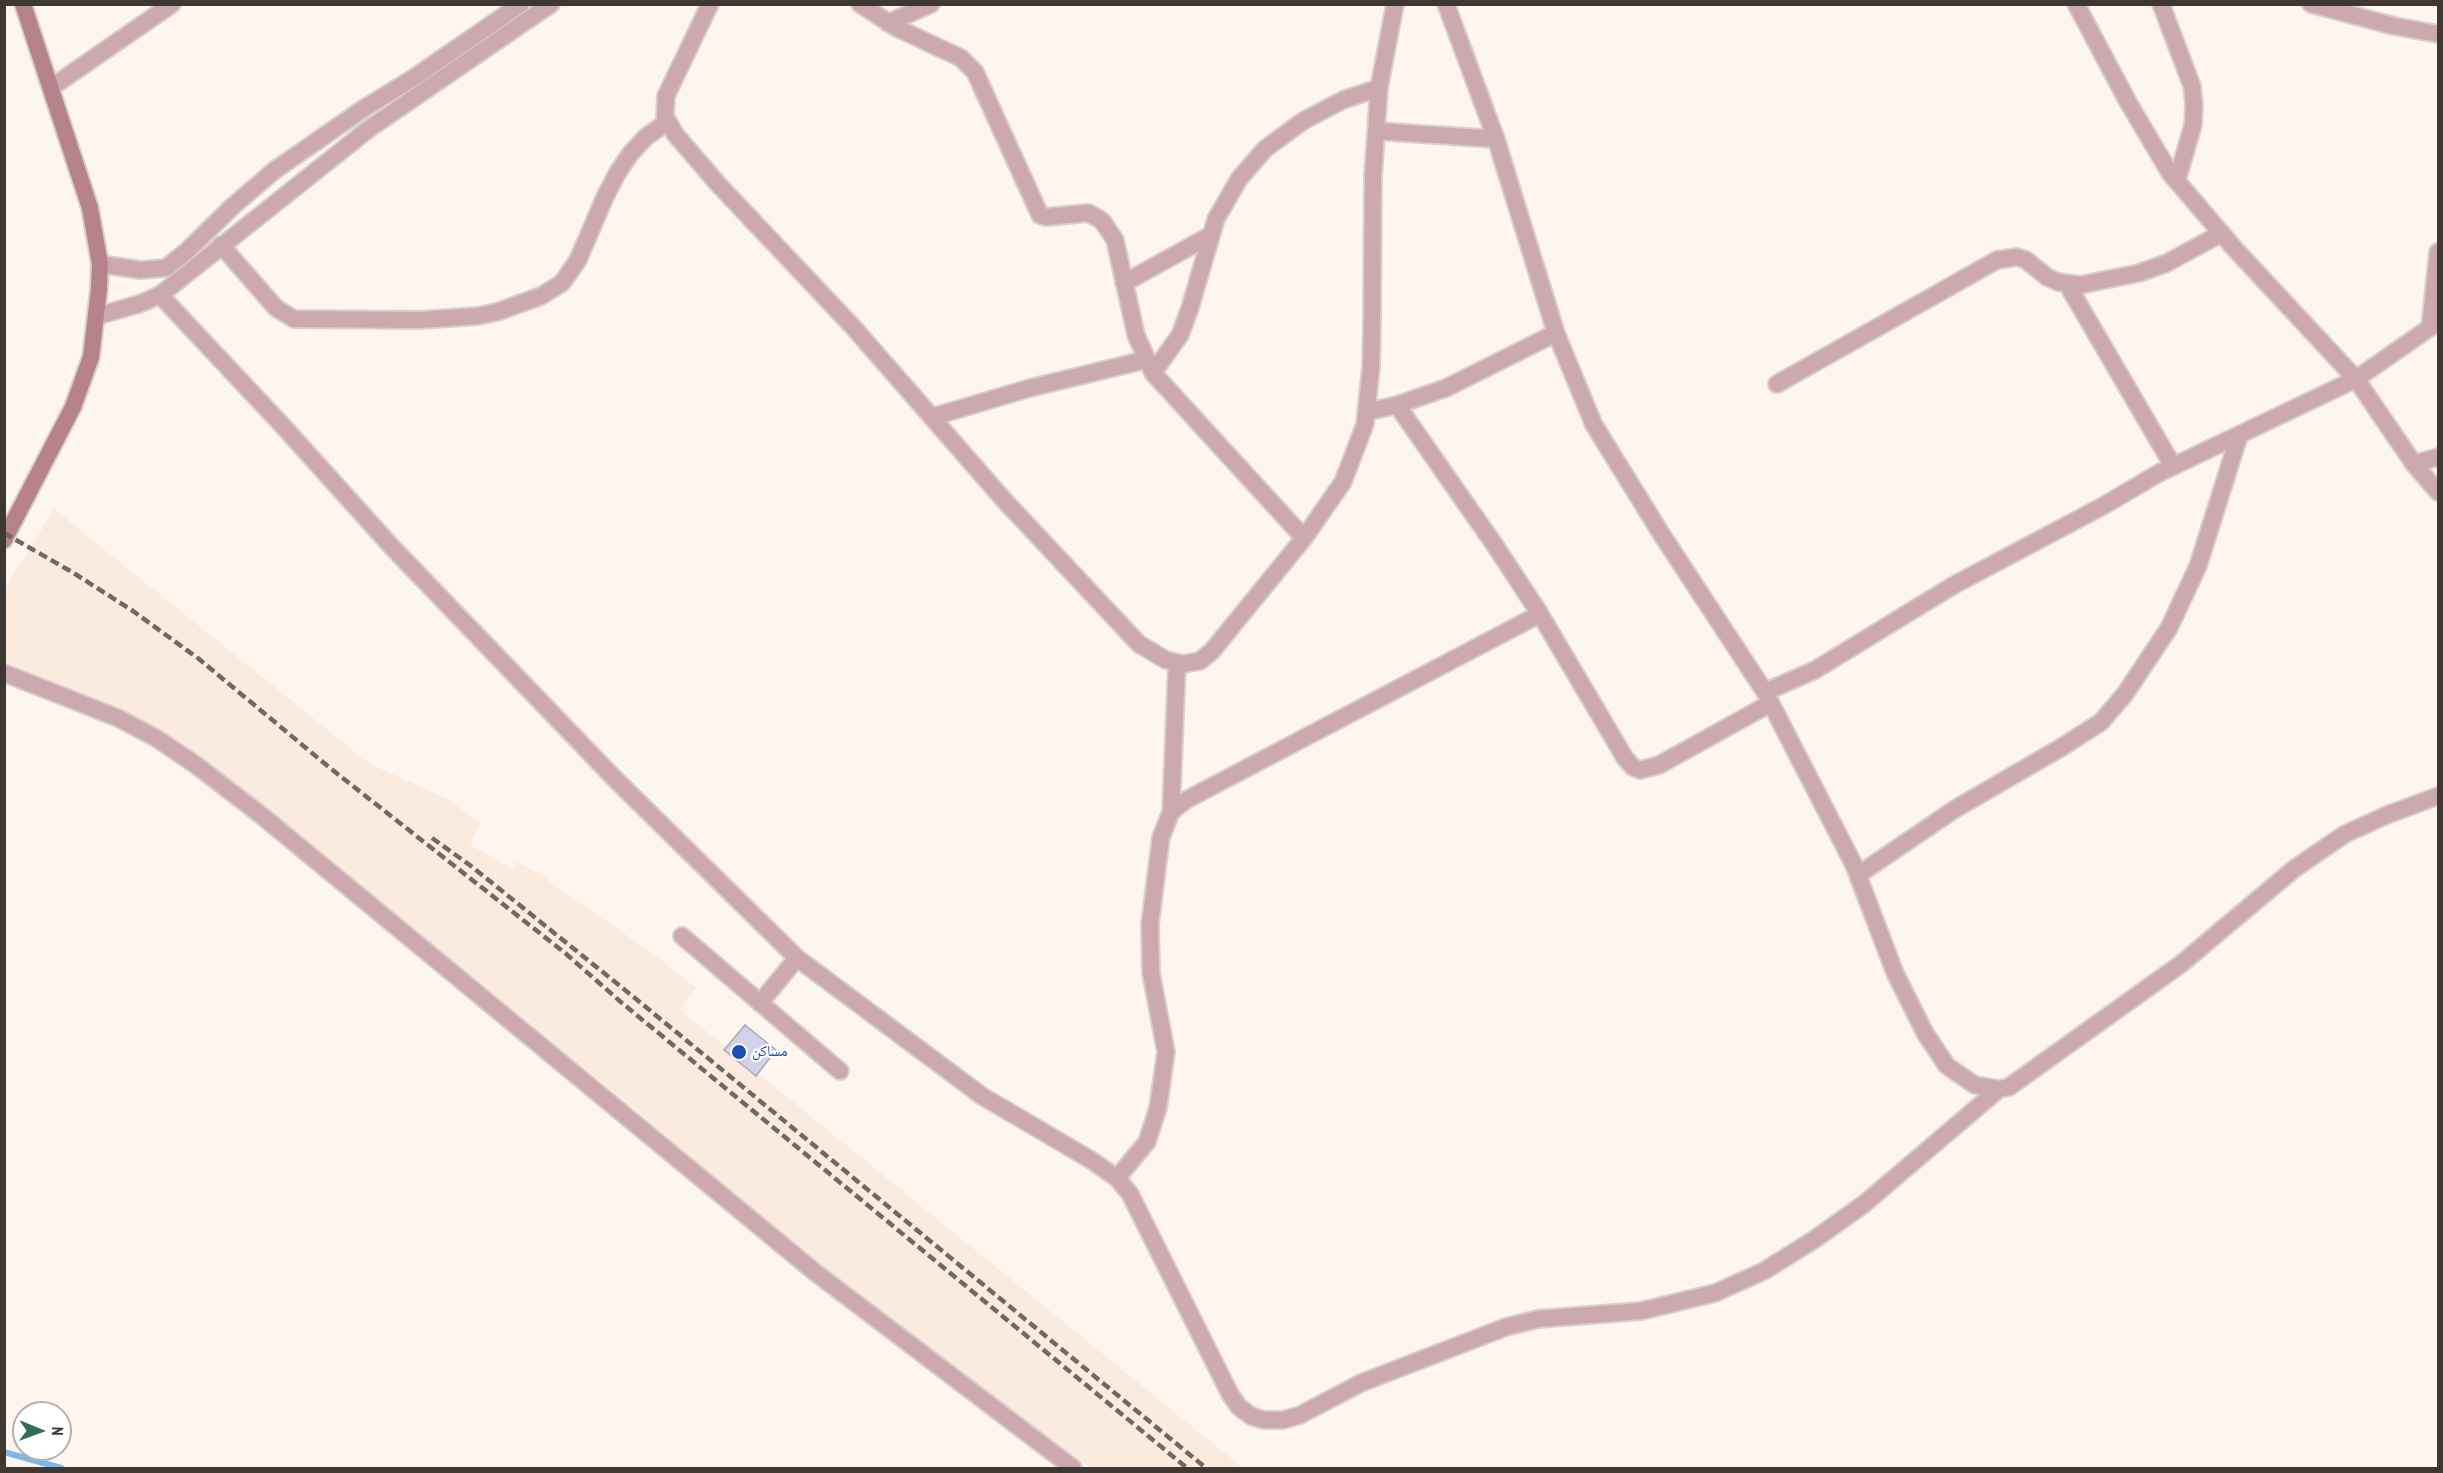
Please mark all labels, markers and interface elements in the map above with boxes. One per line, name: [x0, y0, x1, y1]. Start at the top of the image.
marker: مساكن: [730, 1043, 748, 1061]
place label: مساكن: [752, 1043, 788, 1061]
north arrow: [12, 1401, 72, 1461]
text: N: [48, 1427, 68, 1436]

